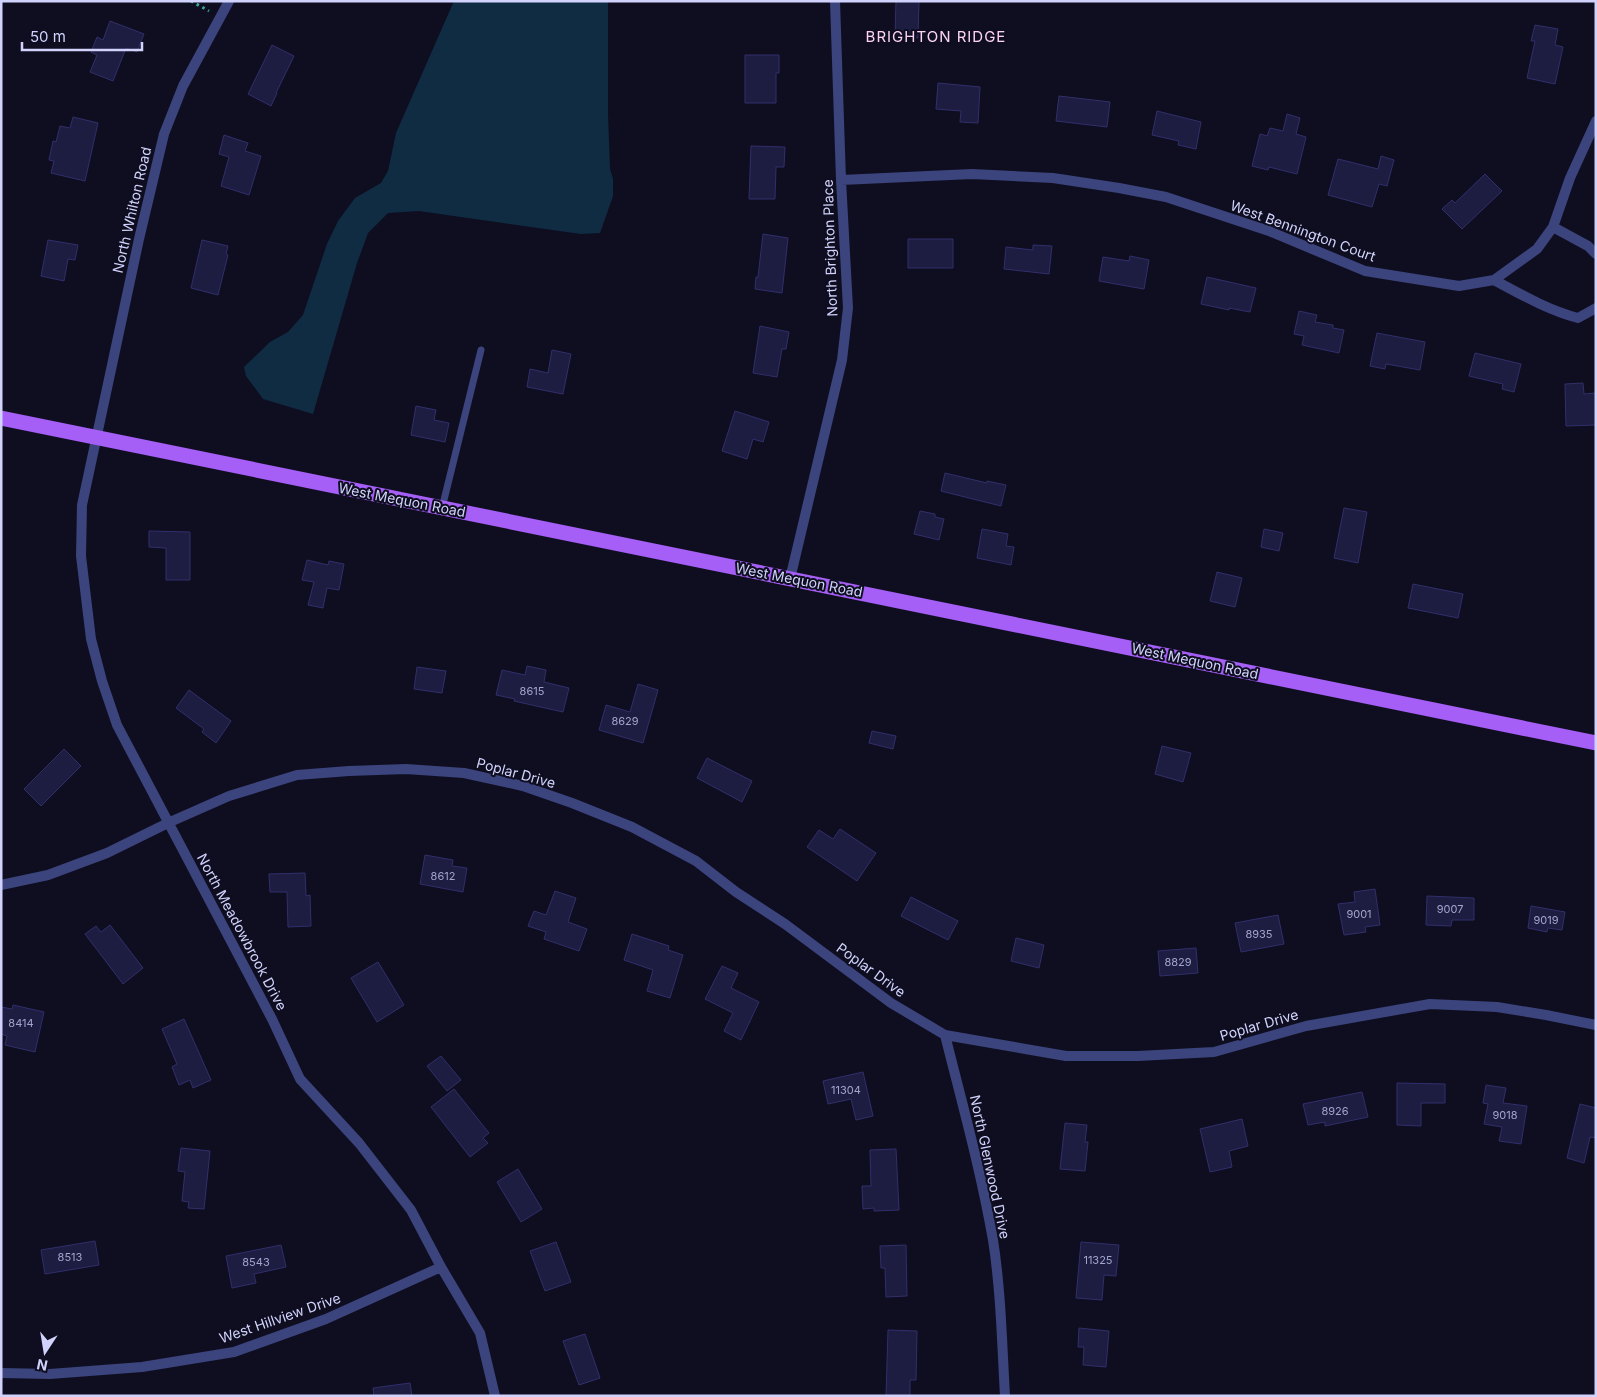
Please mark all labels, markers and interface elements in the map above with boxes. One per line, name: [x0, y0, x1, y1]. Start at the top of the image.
scale bar: [22, 20, 142, 52]
text: 50 m: [30, 27, 66, 46]
district label: BRIGHTON RIDGE: [866, 27, 1006, 46]
street label: North Whilton Road: [109, 145, 154, 275]
street label: North Brighton Place: [819, 179, 840, 317]
street label: West Bennington Court: [1228, 196, 1378, 265]
street label: West Mequon Road: [337, 479, 467, 520]
street label: West Mequon Road: [734, 559, 864, 600]
street label: West Mequon Road: [1130, 639, 1260, 682]
house number: 8615: [520, 684, 545, 698]
house number: 8629: [611, 714, 639, 728]
street label: Poplar Drive: [475, 754, 557, 791]
street label: North Meadowbrook Drive: [194, 851, 291, 1013]
house number: 8612: [431, 869, 455, 883]
house number: 9007: [1437, 902, 1463, 916]
house number: 9001: [1346, 907, 1372, 921]
house number: 9019: [1533, 913, 1559, 927]
house number: 8935: [1245, 927, 1273, 941]
street label: Poplar Drive: [834, 939, 909, 1000]
house number: 8829: [1164, 955, 1192, 969]
street label: Poplar Drive: [1218, 1005, 1300, 1044]
house number: 8414: [8, 1016, 34, 1030]
house number: 11304: [831, 1083, 861, 1097]
street label: North Glenwood Drive: [967, 1093, 1014, 1240]
house number: 8926: [1321, 1104, 1349, 1118]
house number: 9018: [1492, 1108, 1518, 1122]
house number: 8513: [58, 1250, 83, 1264]
house number: 11325: [1083, 1253, 1113, 1267]
house number: 8543: [242, 1255, 270, 1269]
street label: West Hillview Drive: [217, 1289, 343, 1346]
north arrow: [20, 1327, 70, 1377]
text: N: [35, 1356, 49, 1375]

